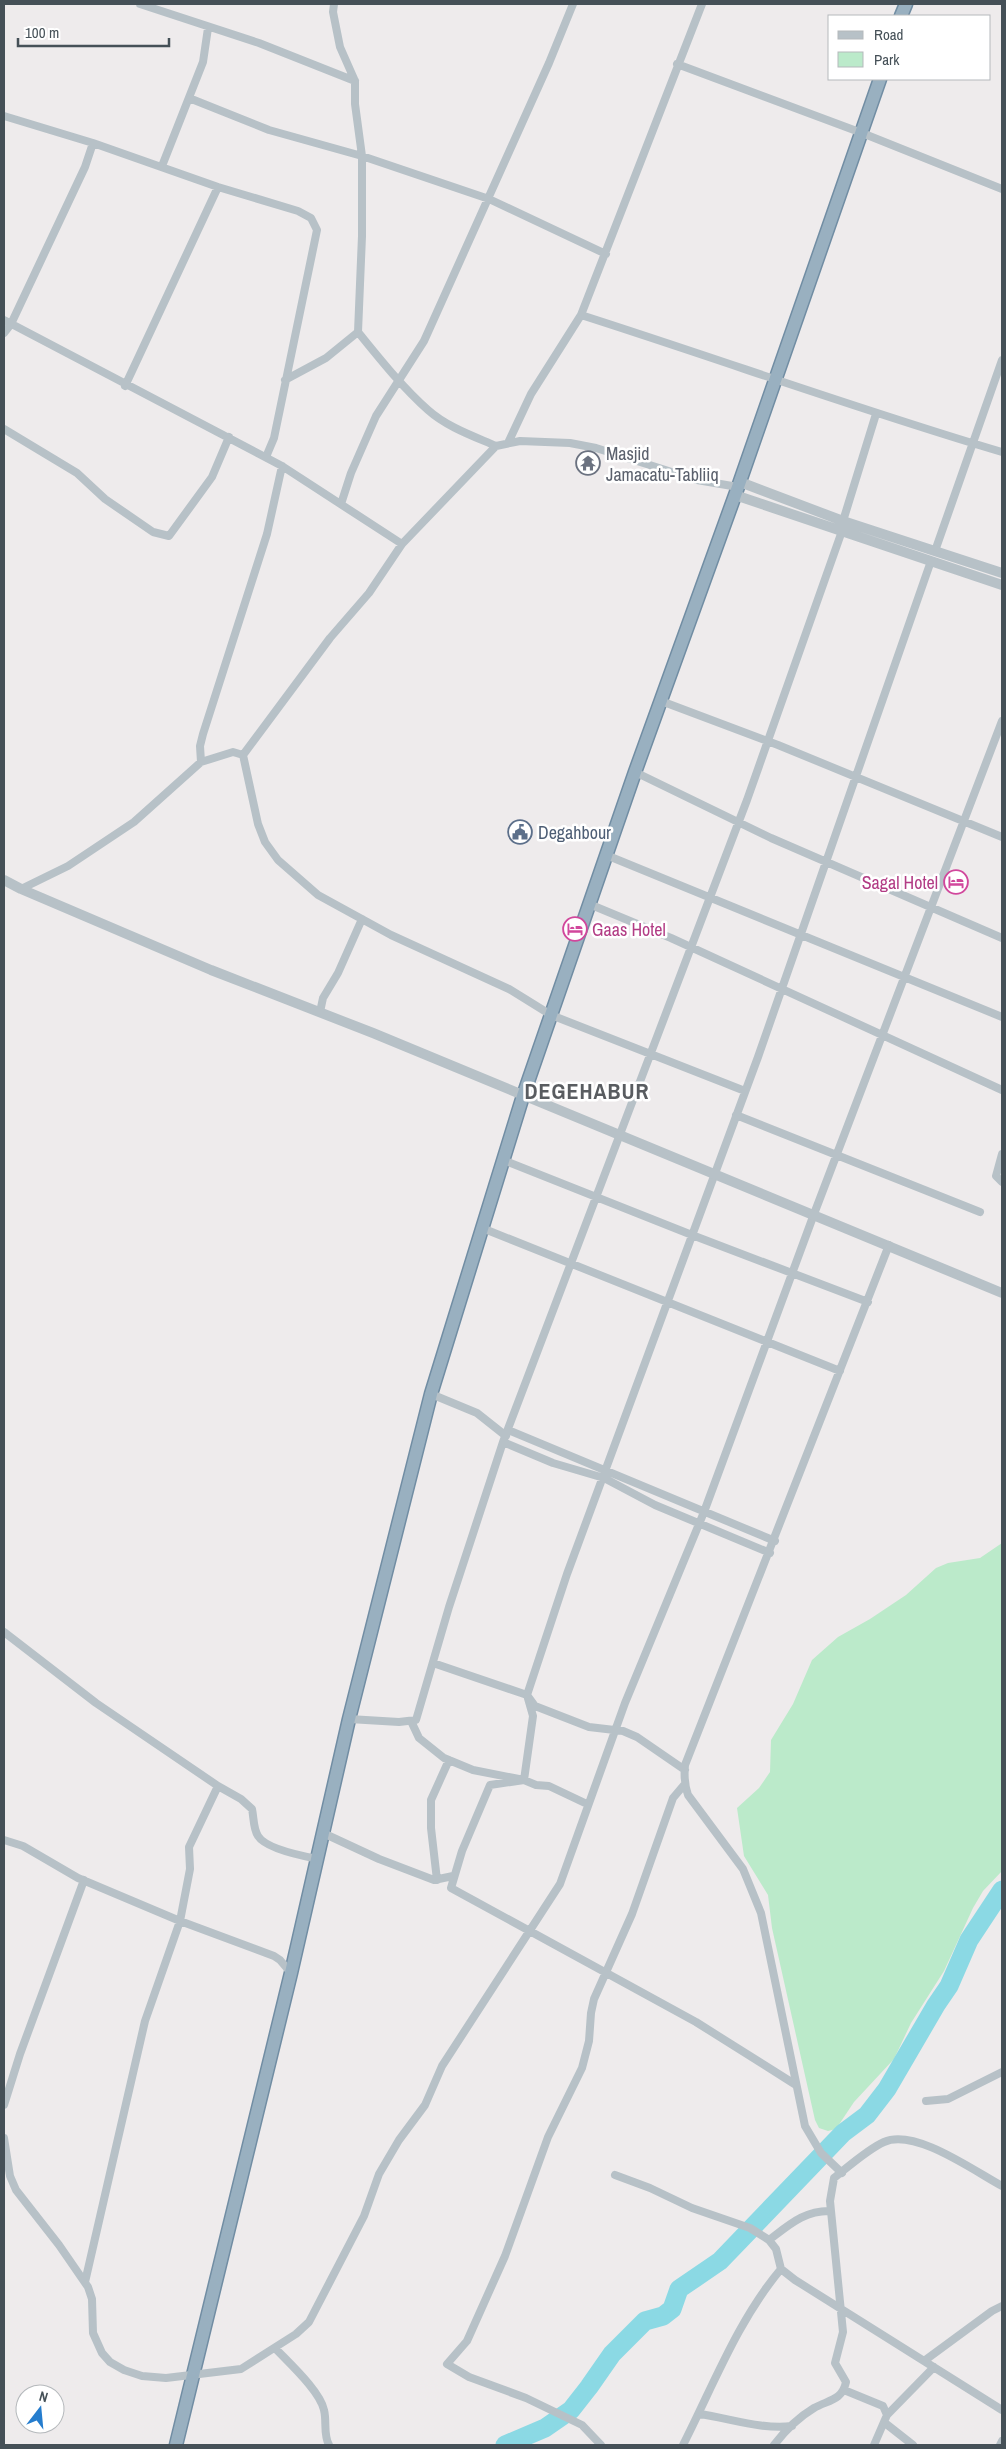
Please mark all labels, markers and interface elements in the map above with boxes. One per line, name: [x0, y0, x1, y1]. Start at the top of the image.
scale bar: [18, 15, 169, 47]
legend: [828, 15, 991, 80]
text: 100 m: [25, 22, 59, 43]
text: Road: [874, 24, 903, 45]
text: Park: [874, 49, 900, 70]
place label: Masjid Jamacatu-Tabliiq: [606, 441, 719, 487]
temple icon: Masjid Jamacatu-Tabliiq: [575, 450, 601, 476]
public building icon: Degahbour: [507, 819, 533, 845]
place label: Degahbour: [538, 820, 611, 845]
hotel icon: Sagal Hotel: [943, 869, 969, 895]
place label: Sagal Hotel: [862, 870, 938, 895]
hotel icon: Gaas Hotel: [562, 916, 588, 942]
place label: Gaas Hotel: [592, 917, 666, 942]
district label: DEGEHABUR: [524, 1076, 650, 1106]
north arrow: [15, 2384, 65, 2434]
text: N: [37, 2387, 50, 2406]

